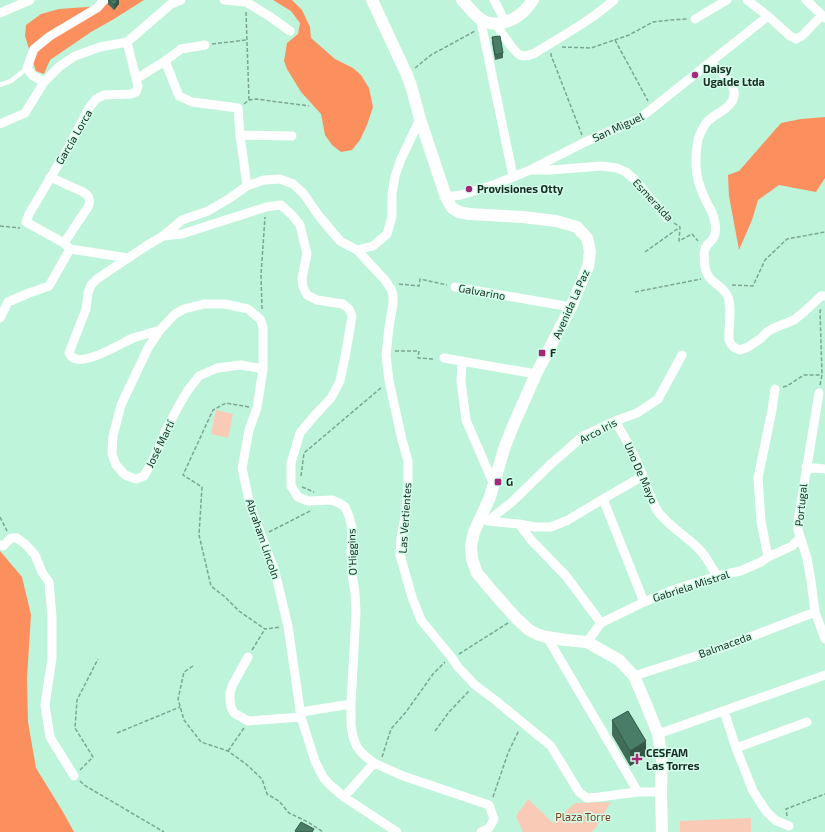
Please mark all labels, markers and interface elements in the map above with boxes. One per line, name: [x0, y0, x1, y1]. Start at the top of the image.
place label: Daisy Ugalde Ltda: [703, 62, 765, 88]
marker: Daisy Ugalde Ltda: [690, 70, 700, 80]
street label: García Lorca: [53, 107, 95, 167]
street label: San Miguel: [590, 109, 646, 144]
street label: Esmeralda: [630, 176, 676, 224]
place label: Provisiones Otty: [477, 182, 564, 196]
marker: Provisiones Otty: [464, 184, 474, 194]
street label: Avenida La Paz: [549, 267, 592, 340]
street label: Galvarino: [458, 281, 507, 302]
place label: F: [550, 346, 556, 359]
marker: F: [537, 348, 547, 358]
street label: Arco Iris: [577, 415, 619, 446]
street label: José Martí: [143, 417, 177, 470]
street label: Uno De Mayo: [622, 440, 661, 505]
place label: G: [506, 475, 513, 488]
marker: G: [493, 477, 503, 487]
street label: Las Vertientes: [396, 482, 413, 554]
street label: Portugal: [792, 482, 809, 527]
street label: Abraham Lincoln: [244, 497, 283, 581]
street label: O'Higgins: [344, 528, 359, 576]
street label: Gabriela Mistral: [651, 567, 732, 604]
street label: Balmaceda: [697, 629, 753, 660]
place label: CESFAM Las Torres: [646, 746, 700, 772]
marker: CESFAM Las Torres: [631, 753, 643, 765]
park label: Plaza Torre: [555, 810, 611, 823]

